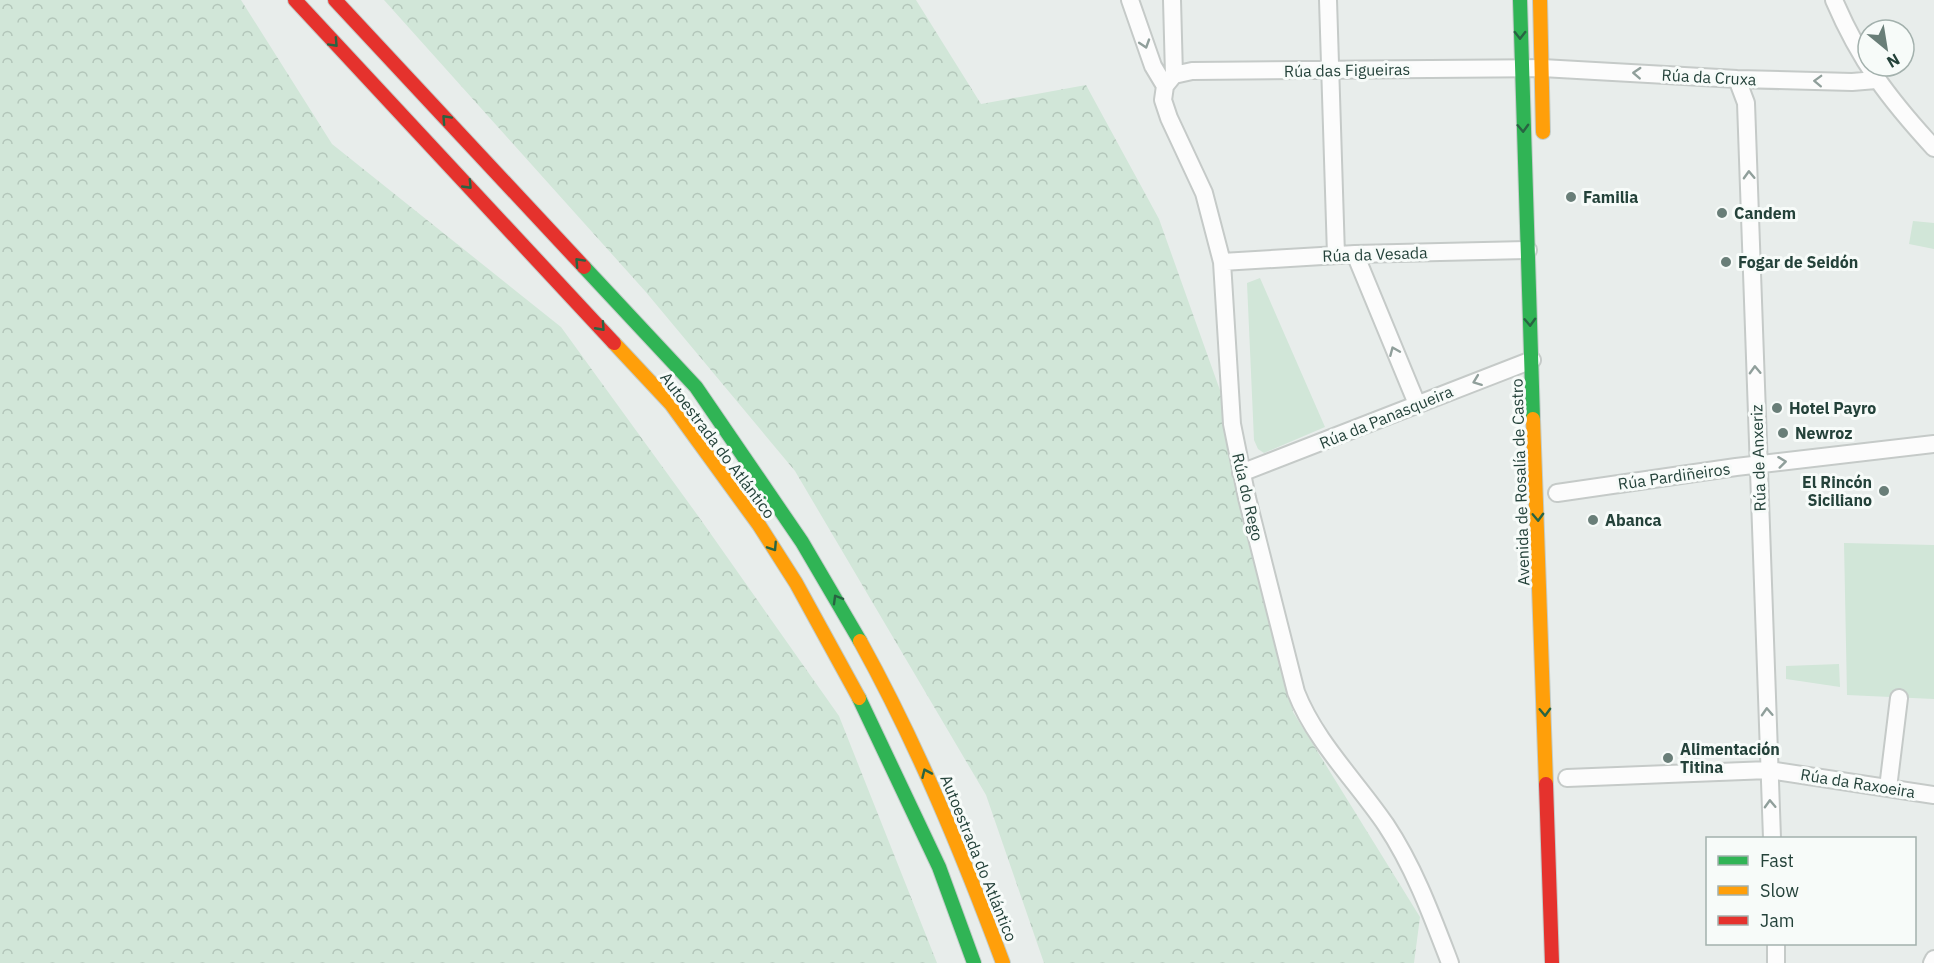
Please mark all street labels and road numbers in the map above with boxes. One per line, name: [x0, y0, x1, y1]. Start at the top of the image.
street label: Rúa das Figueiras: [1284, 59, 1410, 81]
street label: Rúa da Cruxa: [1661, 65, 1757, 89]
street label: Rúa da Vesada: [1322, 242, 1428, 266]
street label: Autoestrada do Atlántico: [656, 368, 780, 522]
street label: Avenida de Rosalía de Castro: [1506, 378, 1534, 586]
street label: Rúa da Panasqueira: [1316, 381, 1456, 453]
street label: Rúa de Anxeriz: [1746, 404, 1770, 512]
street label: Rúa do Rego: [1228, 451, 1268, 543]
street label: Rúa Pardiñeiros: [1617, 458, 1731, 494]
street label: Rúa da Raxoeira: [1799, 764, 1917, 802]
street label: Autoestrada do Atlántico: [936, 772, 1022, 944]

